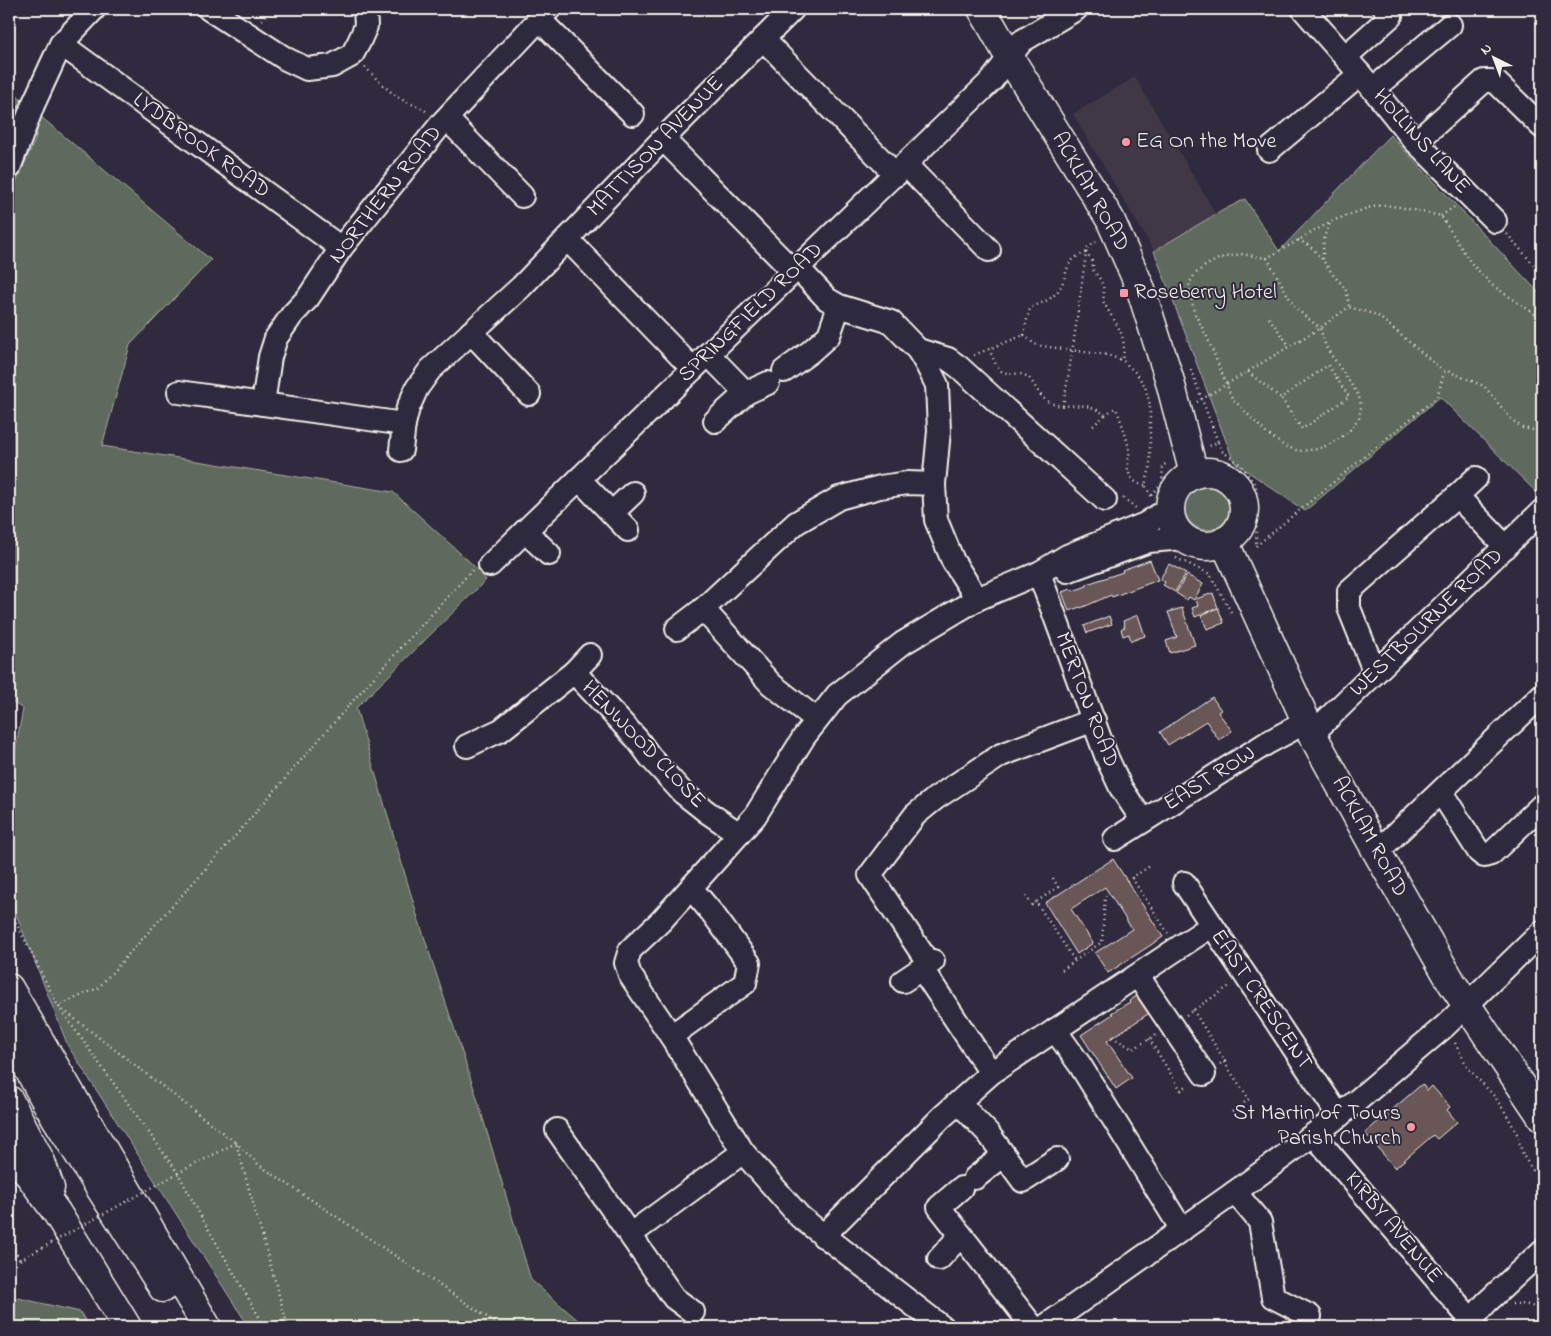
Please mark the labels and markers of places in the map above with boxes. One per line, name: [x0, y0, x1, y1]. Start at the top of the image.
place label: EG On the Move: [1136, 126, 1277, 158]
marker: EG On the Move: [1120, 136, 1132, 148]
place label: Roseberry Hotel: [1134, 277, 1277, 310]
marker: Roseberry Hotel: [1118, 287, 1130, 299]
place label: St Martin of Tours Parish Church: [1233, 1098, 1401, 1155]
marker: St Martin of Tours Parish Church: [1405, 1121, 1417, 1133]

